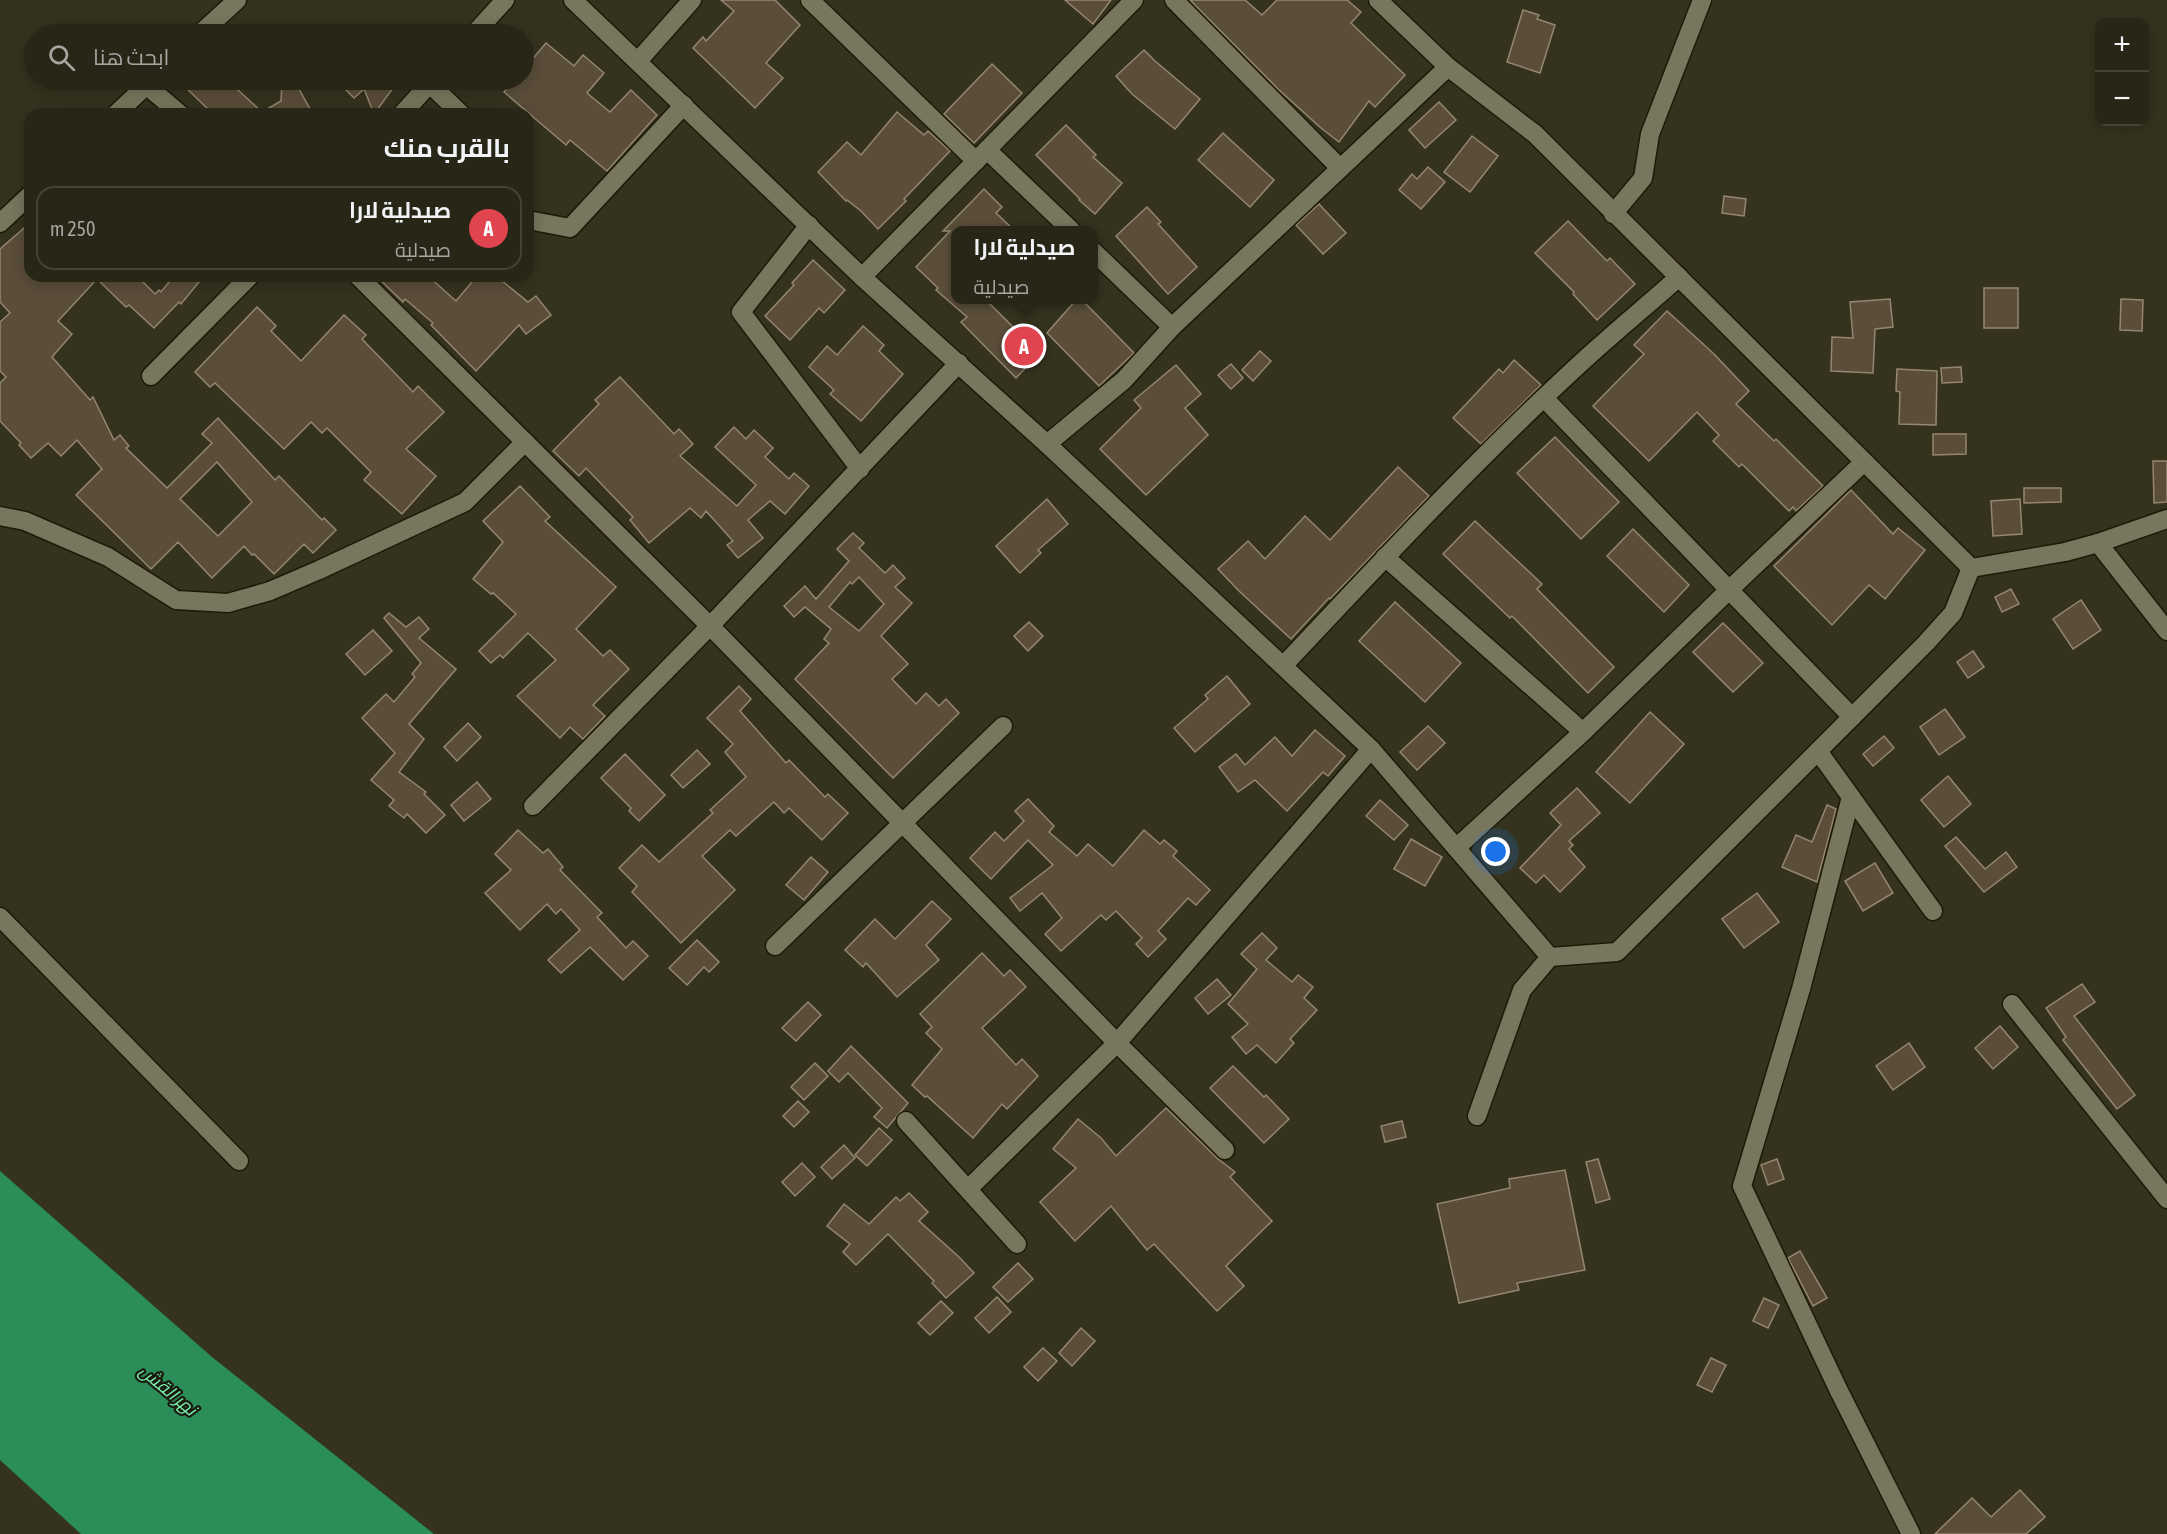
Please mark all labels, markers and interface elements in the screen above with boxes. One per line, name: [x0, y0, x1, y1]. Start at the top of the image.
map controls: [2095, 18, 2149, 126]
button: +: [2095, 18, 2149, 72]
search box: [24, 24, 534, 90]
icon: search: [45, 41, 78, 74]
text: ابحث هنا: [93, 44, 170, 70]
button: −: [2095, 72, 2149, 126]
text: بالقرب منك: [384, 133, 510, 163]
text: صيدلية لارا: [349, 197, 451, 223]
text: 250 m: [50, 217, 95, 240]
text: A: [484, 217, 493, 240]
popup: [951, 226, 1098, 304]
text: صيدلية لارا: [974, 234, 1075, 260]
text: صيدلية: [395, 238, 451, 261]
text: صيدلية: [974, 275, 1029, 298]
pin: A: [1004, 324, 1044, 368]
your location: [1481, 837, 1510, 866]
water label: نهر القش: [135, 1360, 203, 1422]

